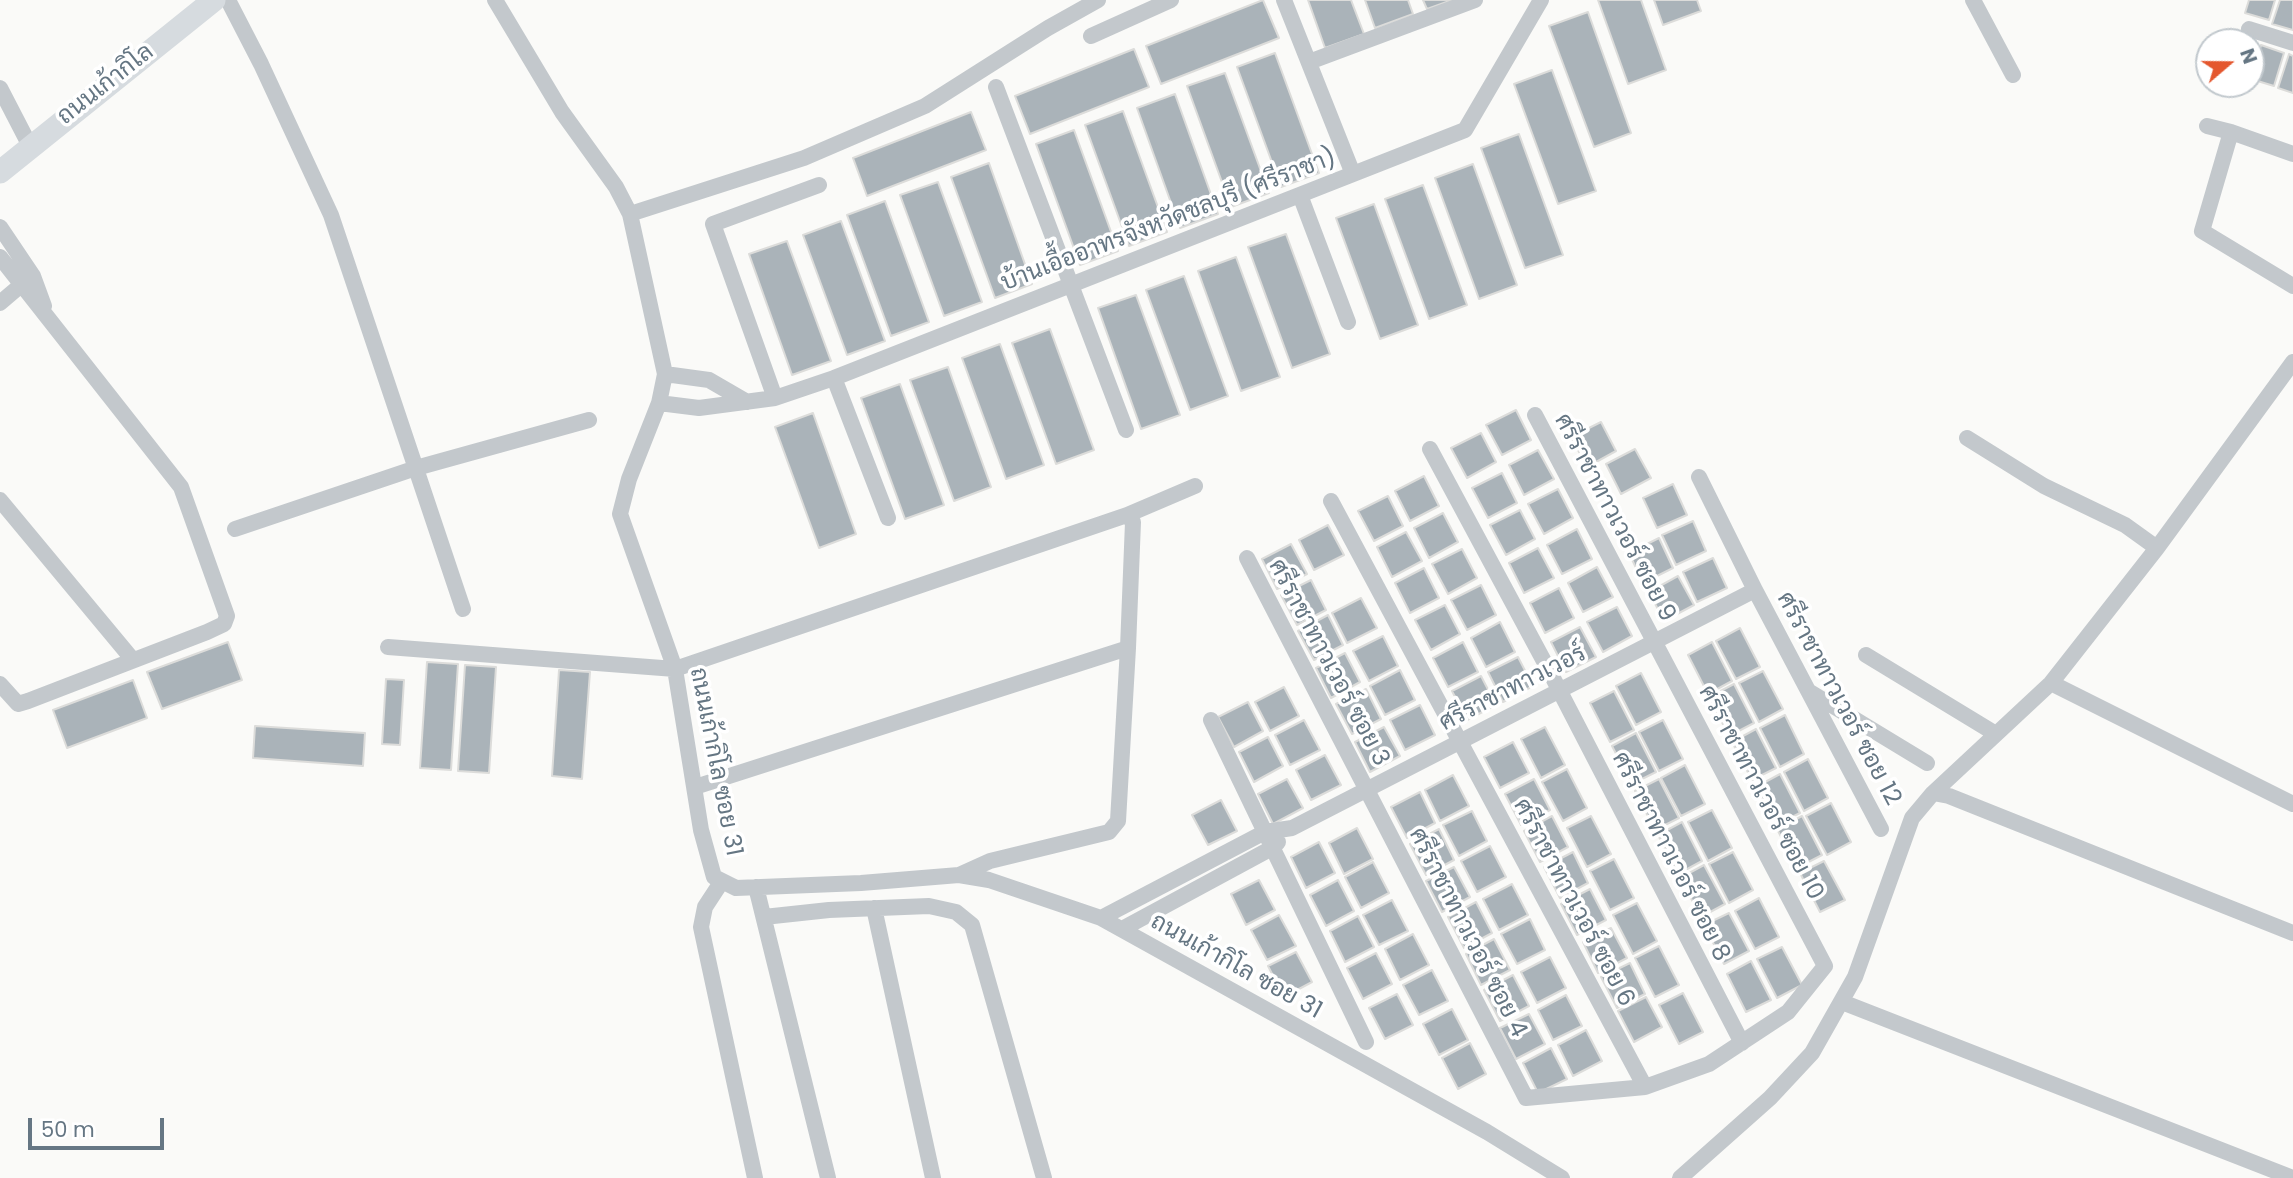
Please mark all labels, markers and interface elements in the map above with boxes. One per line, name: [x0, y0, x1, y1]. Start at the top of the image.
north arrow: [2195, 28, 2265, 98]
street label: ถนนเก้ากิโล: [52, 38, 160, 132]
text: N: [2233, 45, 2263, 68]
street label: บ้านเอื้ออาทรจังหวัดชลบุรี (ศรีราชา): [997, 144, 1341, 298]
street label: ศรีราชาทาวเวอร์ ซอย 9: [1547, 409, 1681, 627]
street label: ศรีราชาทาวเวอร์ ซอย 3: [1261, 555, 1395, 771]
street label: ศรีราชาทาวเวอร์ ซอย 12: [1770, 587, 1906, 811]
street label: ศรีราชาทาวเวอร์: [1435, 640, 1591, 738]
street label: ถนนเก้ากิโล ซอย 31: [683, 665, 747, 859]
street label: ศรีราชาทาวเวอร์ ซอย 10: [1691, 681, 1829, 905]
street label: ศรีราชาทาวเวอร์ ซอย 8: [1605, 747, 1735, 967]
street label: ศรีราชาทาวเวอร์ ซอย 6: [1506, 794, 1640, 1012]
street label: ศรีราชาทาวเวอร์ ซอย 4: [1402, 823, 1532, 1043]
street label: ถนนเก้ากิโล ซอย 31: [1145, 908, 1327, 1026]
scale bar: [32, 1104, 168, 1148]
text: 50 m: [41, 1115, 95, 1144]

